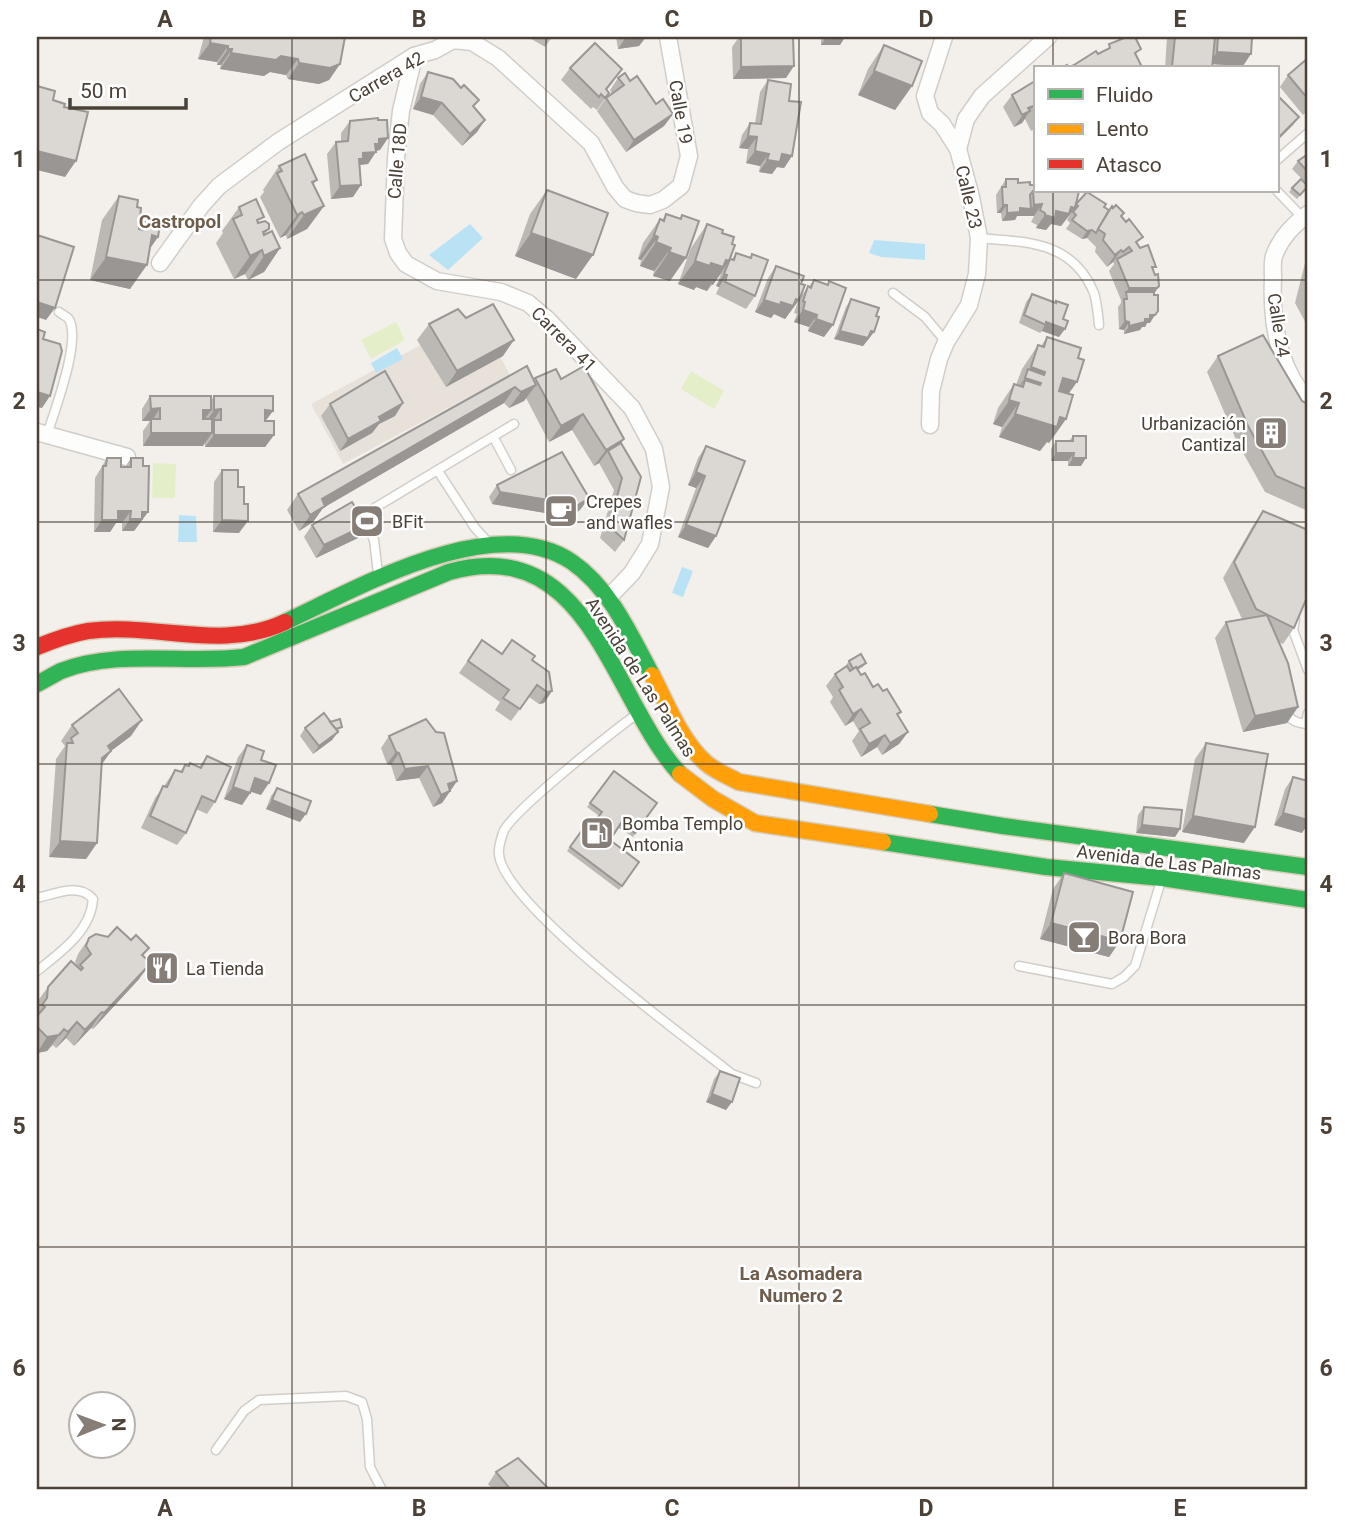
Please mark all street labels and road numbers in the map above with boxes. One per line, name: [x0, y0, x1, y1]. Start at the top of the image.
street label: Carrera 42: [345, 47, 427, 107]
street label: Calle 19: [665, 78, 697, 146]
street label: Calle 18D: [383, 122, 411, 200]
street label: Calle 23: [952, 163, 986, 231]
street label: Calle 24: [1264, 291, 1294, 359]
street label: Carrera 41: [527, 302, 601, 376]
street label: Avenida de Las Palmas: [582, 593, 700, 761]
street label: Avenida de Las Palmas: [1075, 840, 1263, 884]

